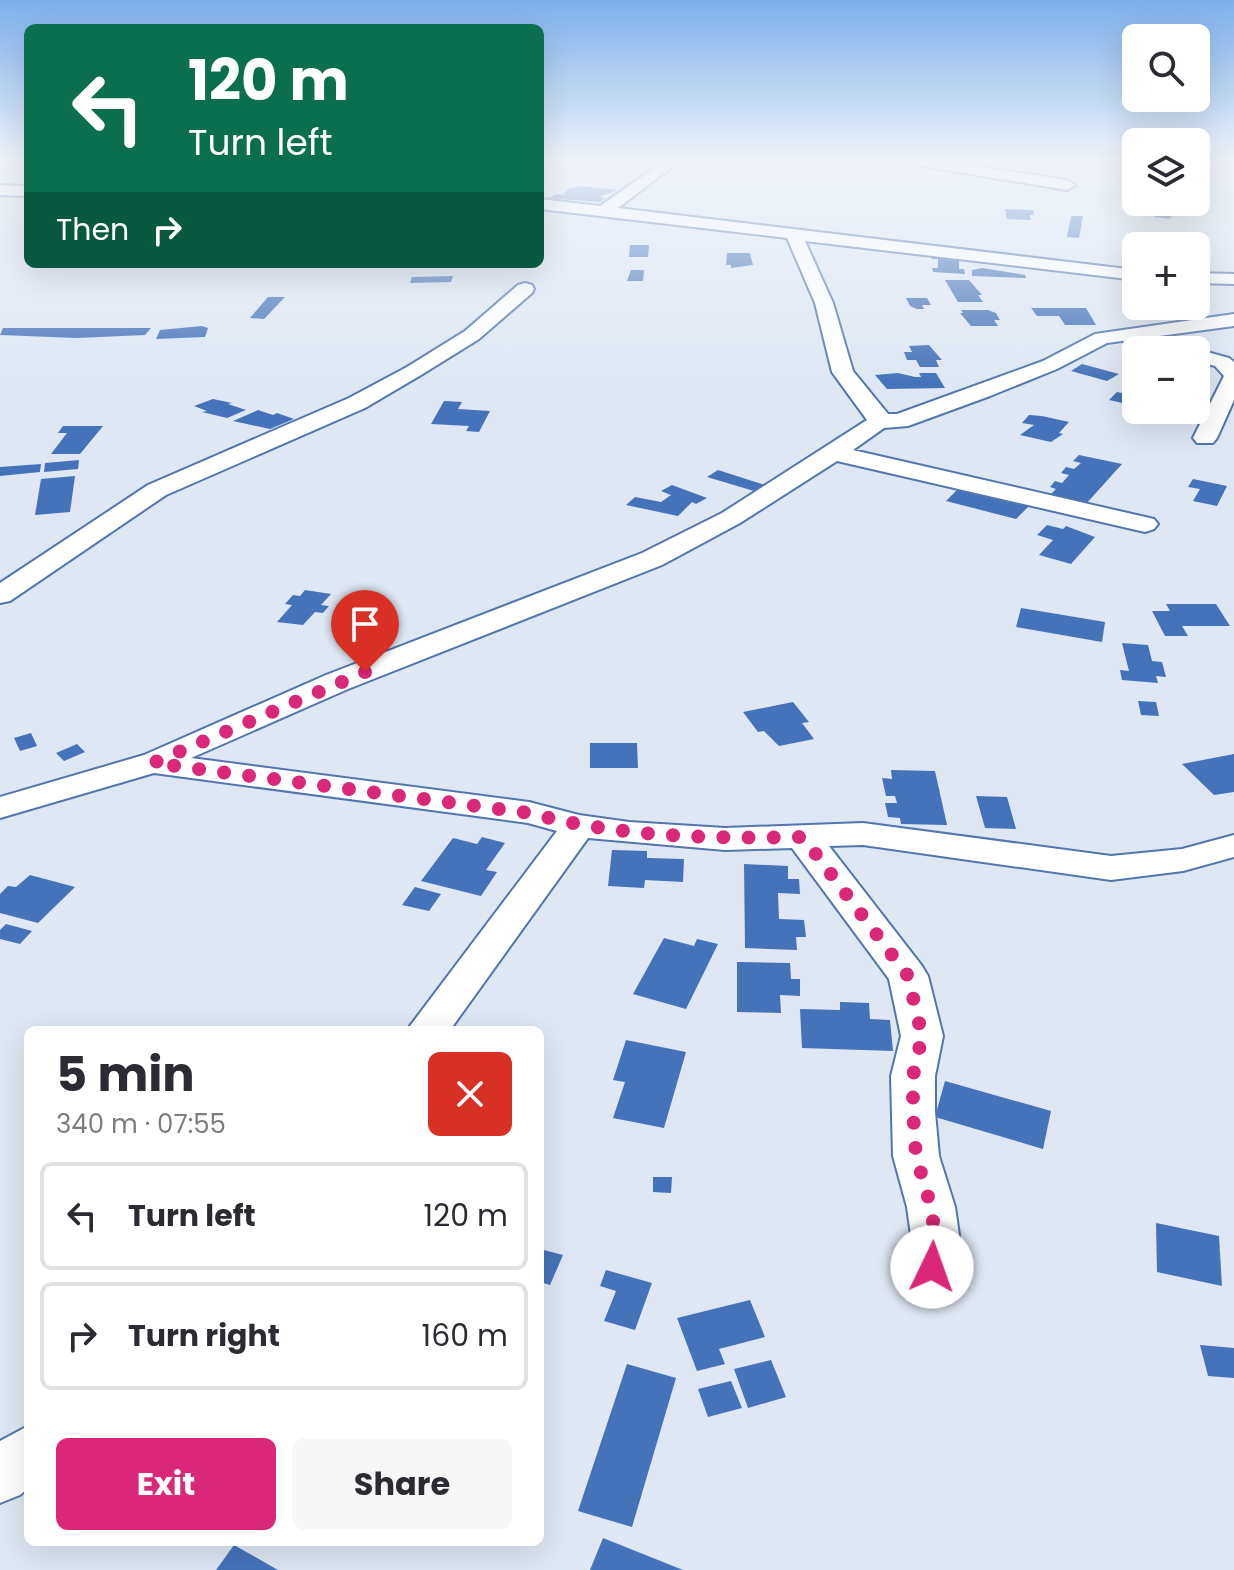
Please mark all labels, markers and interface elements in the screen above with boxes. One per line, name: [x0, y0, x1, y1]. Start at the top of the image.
map controls: [1122, 24, 1210, 424]
button: search: [1122, 24, 1210, 112]
text: 120 m: [188, 41, 349, 120]
icon: left: [56, 56, 160, 160]
text: Turn left: [188, 117, 333, 168]
button: layers: [1122, 128, 1210, 216]
text: Then: [56, 208, 129, 251]
icon: right: [145, 208, 189, 252]
button: +: [1122, 232, 1210, 320]
button: −: [1122, 336, 1210, 424]
pin: [331, 590, 399, 672]
icon: arrive: [343, 602, 387, 646]
text: 5 min: [56, 1041, 195, 1108]
button: close: [428, 1052, 512, 1136]
text: 340 m · 07:55: [56, 1106, 226, 1142]
icon: left: [60, 1194, 104, 1238]
text: Turn left: [128, 1194, 256, 1237]
text: 120 m: [423, 1194, 508, 1237]
position arrow: [890, 1225, 974, 1309]
icon: right: [60, 1314, 104, 1358]
text: Turn right: [128, 1314, 280, 1357]
text: 160 m: [422, 1314, 508, 1357]
button: Exit: [56, 1438, 276, 1530]
button: Share: [292, 1438, 512, 1530]

